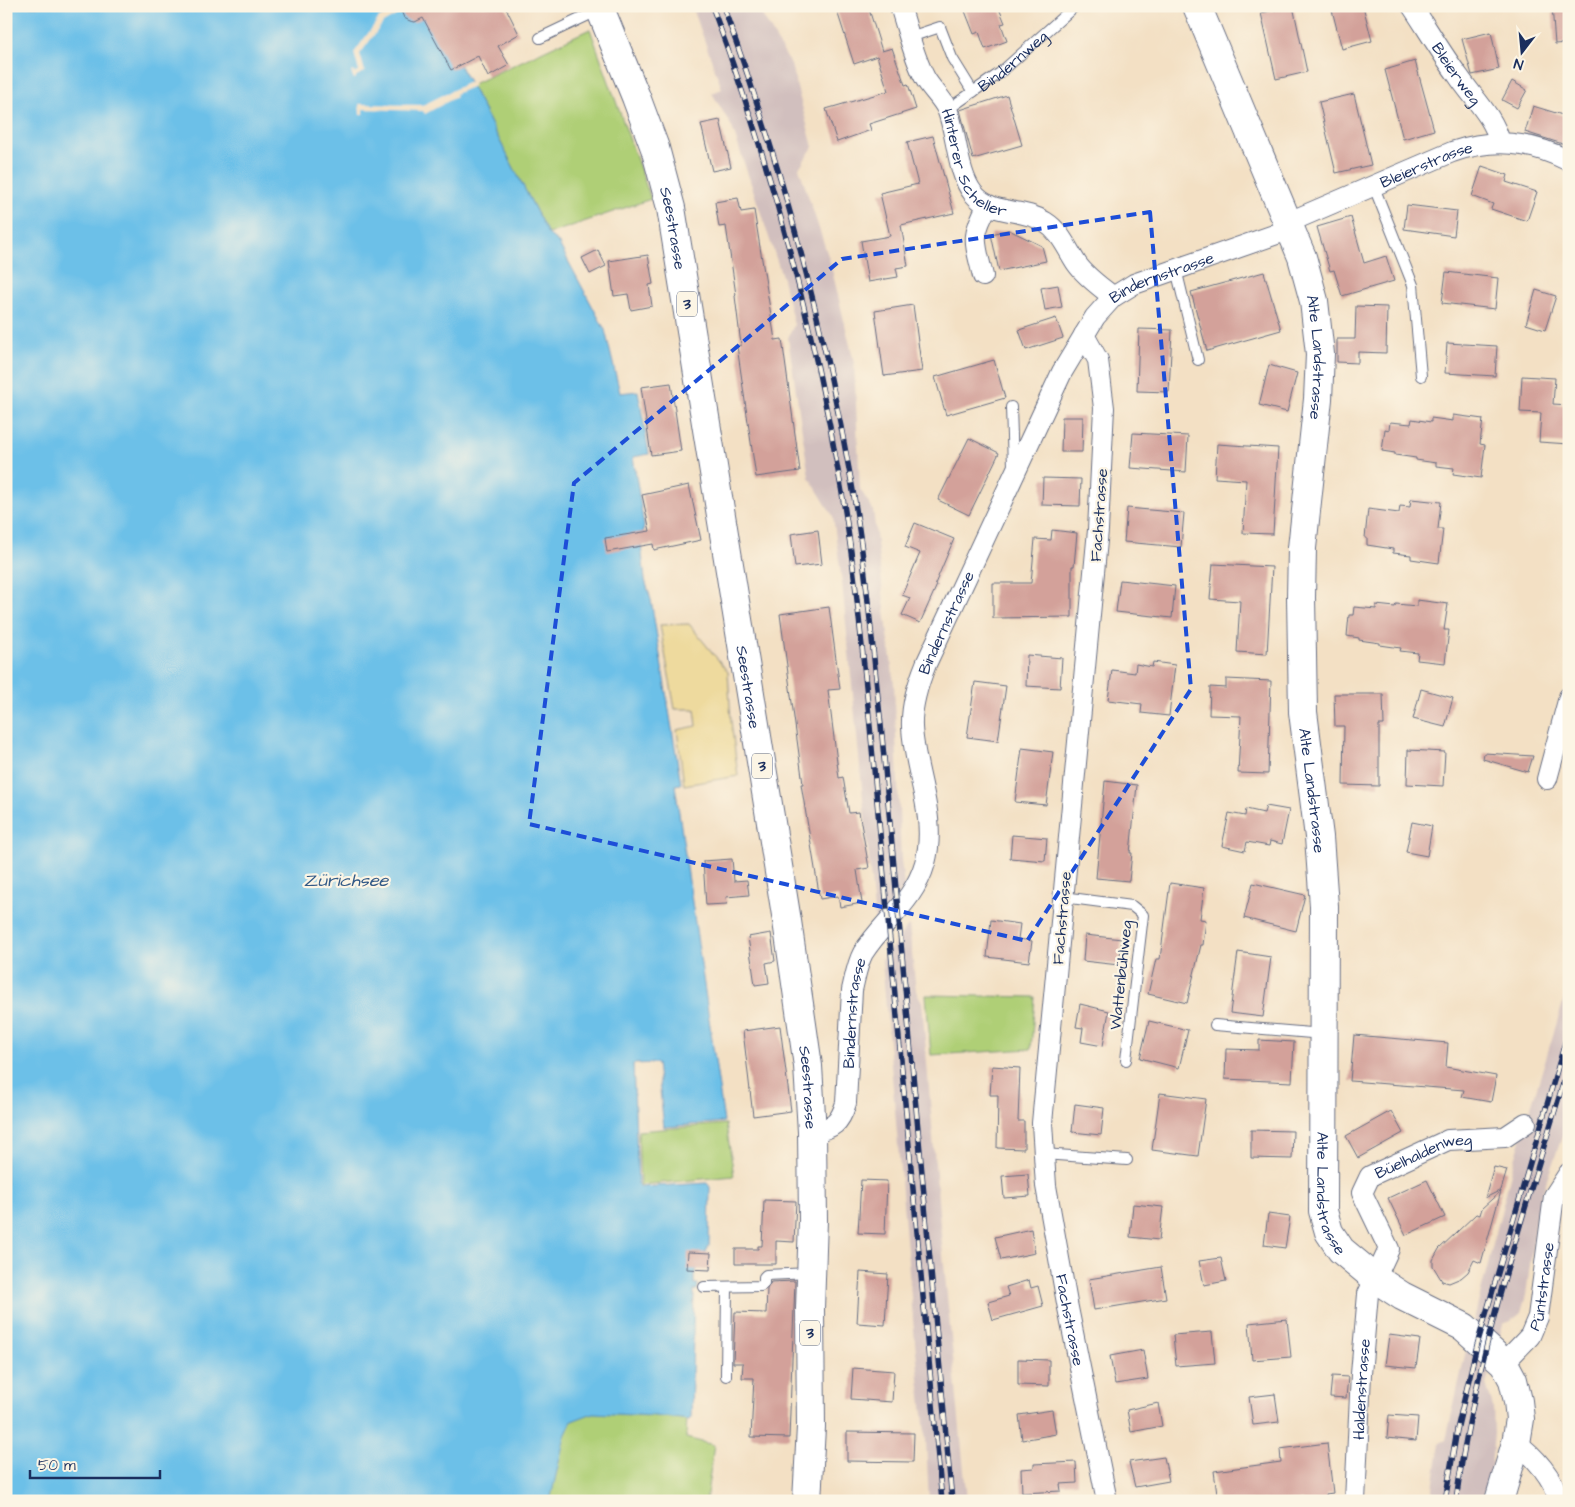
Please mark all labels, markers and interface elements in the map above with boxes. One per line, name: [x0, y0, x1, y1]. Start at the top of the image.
street label: Bindernweg: [974, 26, 1053, 97]
north arrow: [1498, 28, 1548, 78]
street label: Bleierweg: [1426, 38, 1486, 111]
text: N: [1512, 53, 1526, 74]
street label: Hinterer Scheller: [936, 105, 1009, 222]
street label: Bleierstrasse: [1377, 137, 1475, 194]
street label: Seestrasse: [654, 185, 691, 272]
street label: Bindernstrasse: [1105, 247, 1217, 309]
road number: 3: [677, 292, 697, 316]
street label: Alte Landstrasse: [1301, 292, 1330, 421]
street label: Fachstrasse: [1085, 467, 1113, 562]
street label: Bindernstrasse: [913, 567, 980, 678]
street label: Seestrasse: [730, 644, 766, 731]
street label: Alte Landstrasse: [1293, 727, 1330, 854]
road number: 3: [752, 754, 772, 778]
water label: Zürichsee: [304, 868, 390, 893]
street label: Fachstrasse: [1047, 870, 1077, 966]
street label: Wattenbühlweg: [1104, 919, 1139, 1031]
street label: Bindernstrasse: [838, 954, 872, 1069]
street label: Seestrasse: [793, 1044, 822, 1130]
street label: Büelhaldenweg: [1371, 1129, 1473, 1184]
street label: Alte Landstrasse: [1311, 1132, 1351, 1260]
street label: Püntstrasse: [1524, 1241, 1560, 1334]
street label: Fachstrasse: [1050, 1272, 1090, 1368]
road number: 3: [800, 1320, 820, 1346]
street label: Haldenstrasse: [1348, 1337, 1376, 1440]
scale bar: [30, 1447, 160, 1479]
text: 50 m: [38, 1455, 76, 1476]

